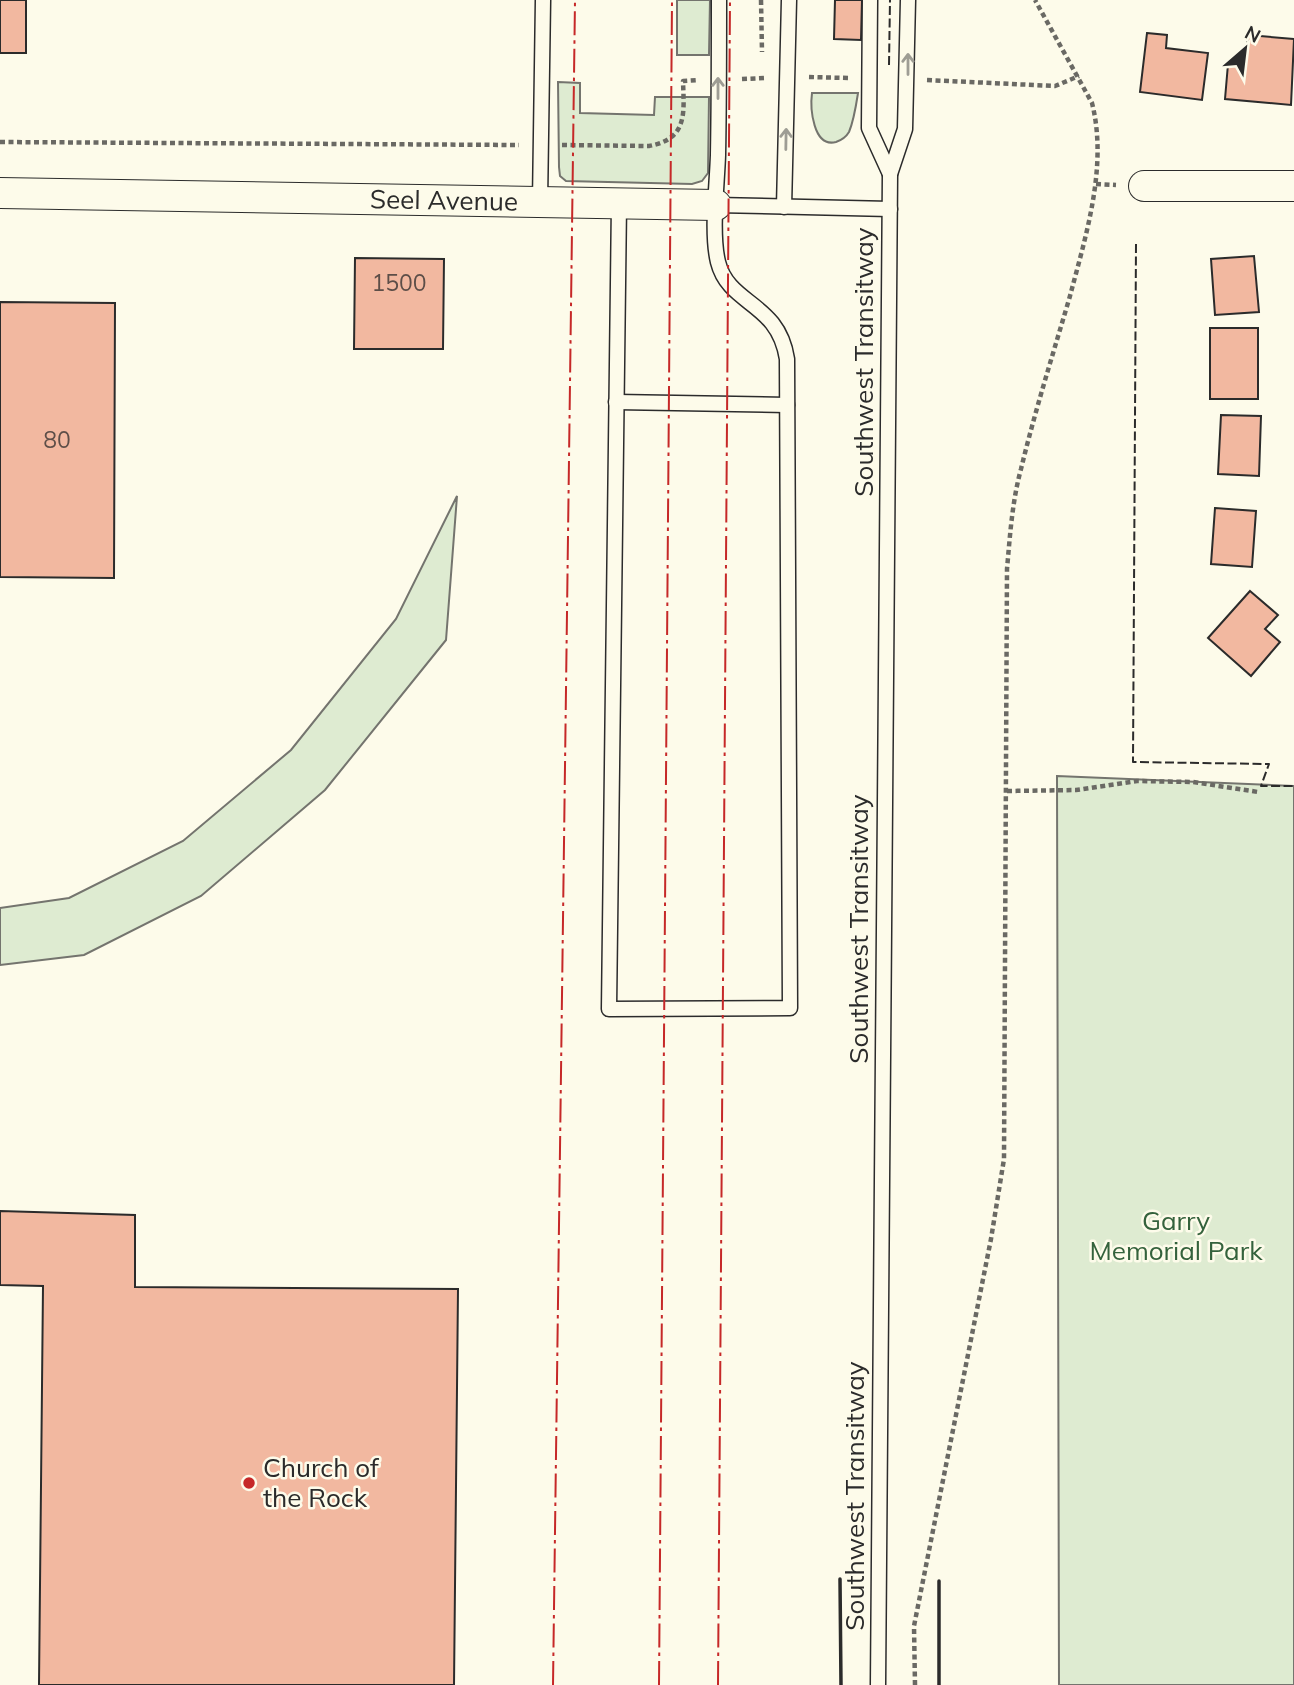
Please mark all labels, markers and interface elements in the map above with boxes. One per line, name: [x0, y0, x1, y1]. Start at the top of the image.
north arrow: [1210, 14, 1280, 84]
text: N: [1241, 20, 1265, 48]
one-way arrow: [901, 53, 915, 76]
one-way arrow: [711, 77, 725, 100]
one-way arrow: [779, 128, 793, 151]
street label: Seel Avenue: [370, 182, 518, 218]
street label: Southwest Transitway: [847, 227, 880, 497]
house number: 1500: [371, 268, 427, 297]
house number: 80: [43, 425, 71, 454]
street label: Southwest Transitway: [842, 794, 875, 1064]
park label: Garry Memorial Park: [1089, 1204, 1263, 1267]
street label: Southwest Transitway: [838, 1361, 871, 1631]
place label: Church of the Rock: [263, 1451, 380, 1514]
marker: Church of the Rock: [241, 1475, 257, 1491]

